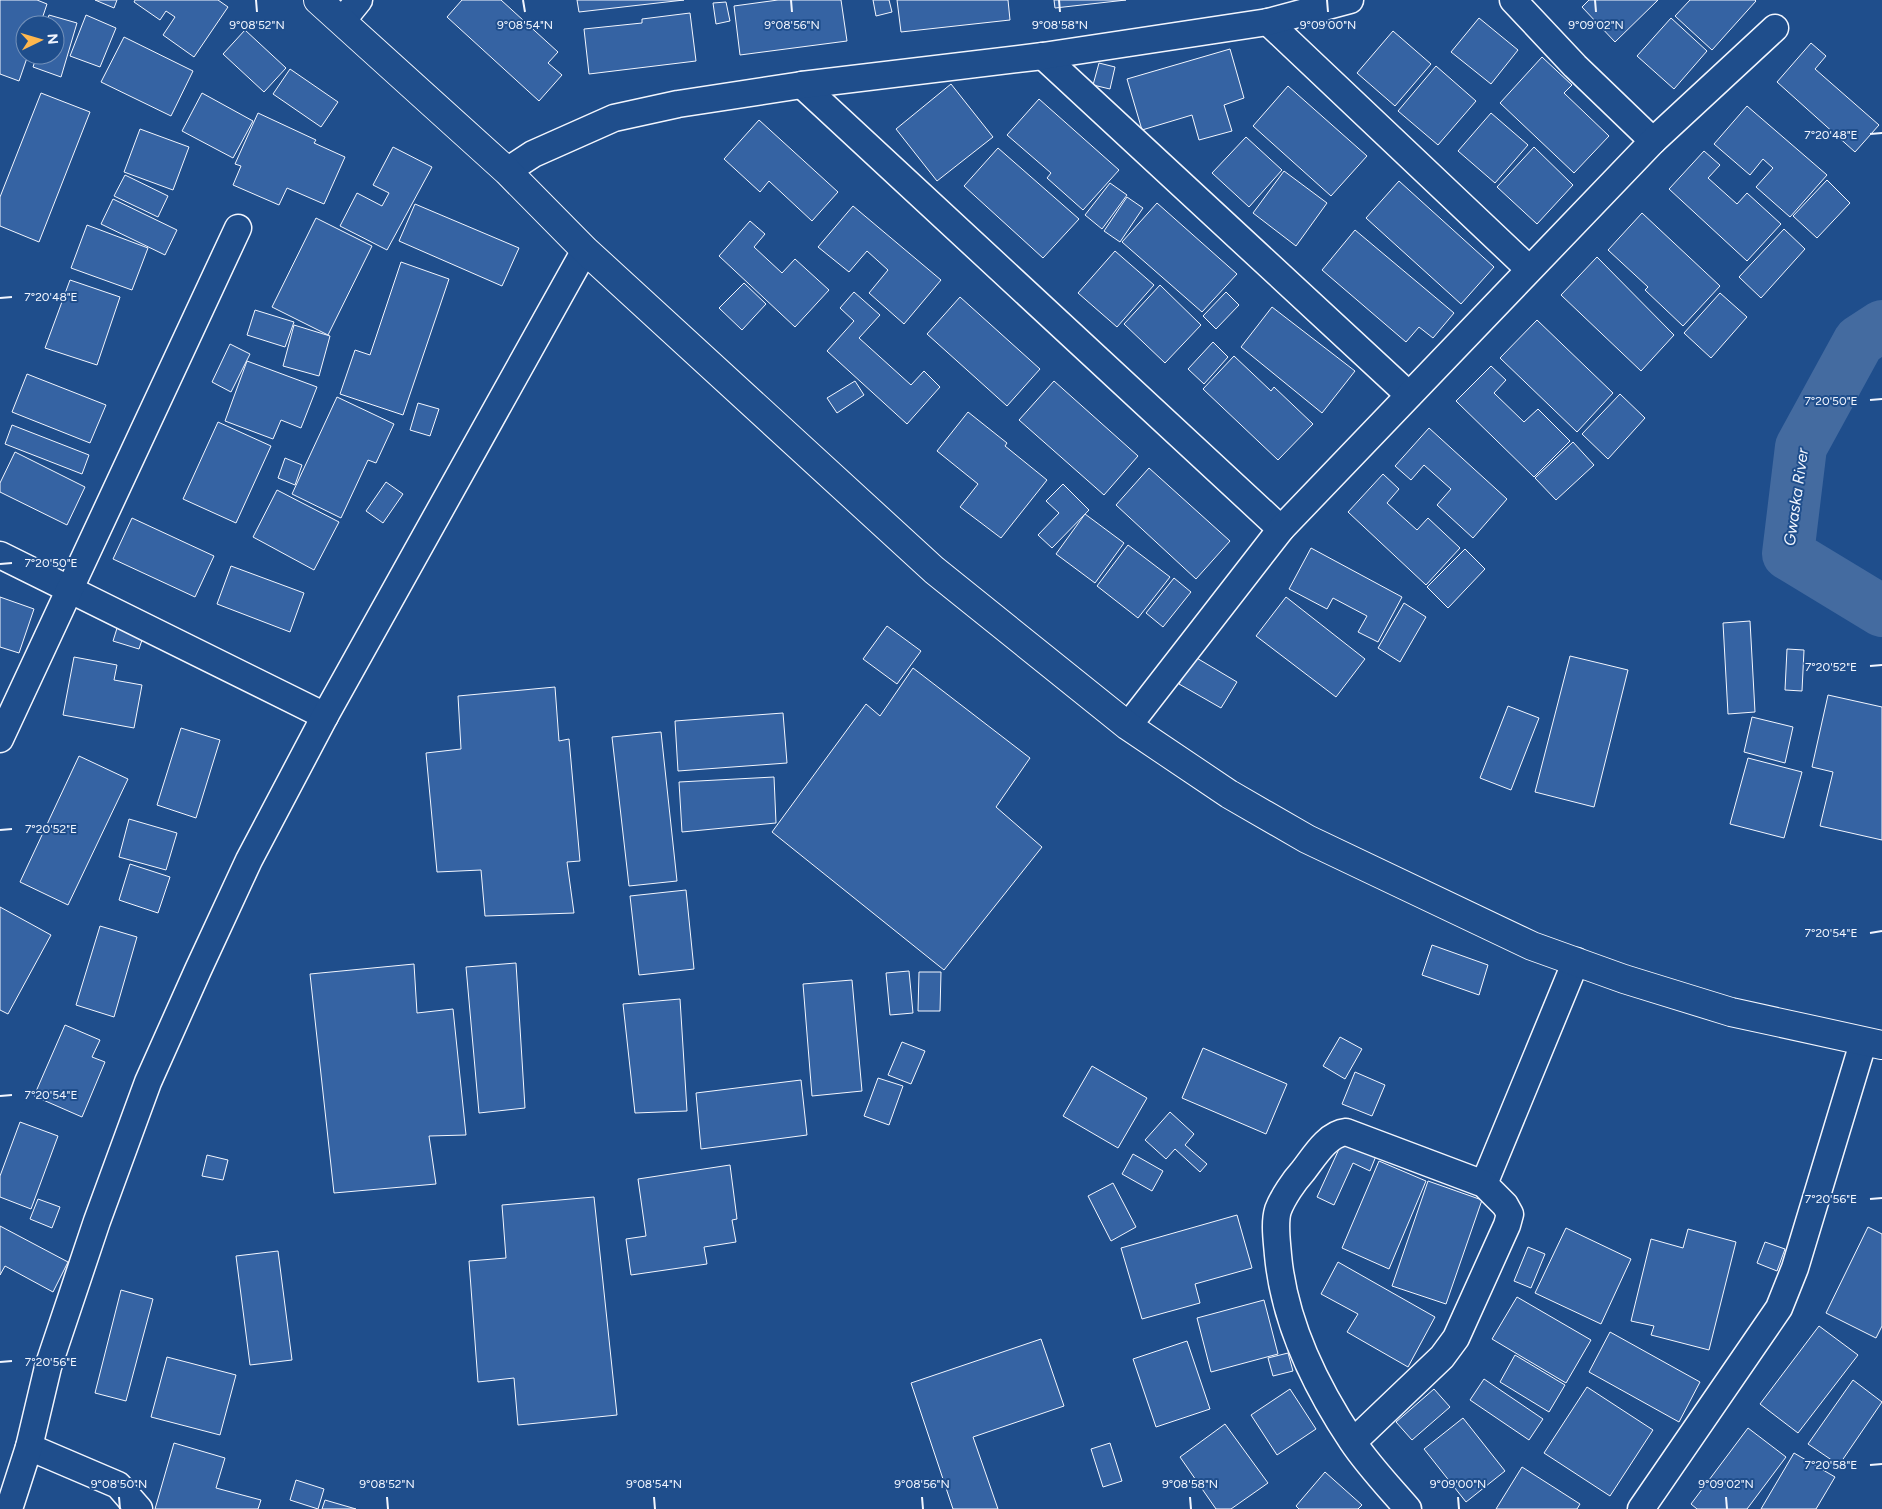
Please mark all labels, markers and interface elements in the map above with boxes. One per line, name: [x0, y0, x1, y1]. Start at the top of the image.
north arrow: [15, 15, 65, 65]
text: 9°08'52"N: [229, 18, 285, 32]
text: 9°08'54"N: [497, 18, 553, 32]
text: 9°08'56"N: [764, 18, 820, 32]
text: 9°08'58"N: [1032, 18, 1088, 32]
text: 9°09'00"N: [1300, 18, 1356, 32]
text: 9°09'02"N: [1568, 18, 1624, 32]
text: N: [44, 33, 61, 45]
text: 7°20'48"E: [1804, 128, 1858, 142]
text: 7°20'48"E: [24, 290, 78, 304]
text: 7°20'50"E: [1804, 394, 1858, 408]
water label: Gwaska River: [1780, 446, 1812, 547]
text: 7°20'50"E: [24, 556, 78, 570]
text: 7°20'52"E: [1805, 660, 1857, 674]
text: 7°20'52"E: [25, 822, 77, 836]
text: 7°20'54"E: [1805, 926, 1857, 940]
text: 7°20'54"E: [25, 1088, 77, 1102]
text: 7°20'56"E: [1805, 1192, 1857, 1206]
text: 7°20'56"E: [25, 1355, 77, 1369]
text: 7°20'58"E: [1805, 1458, 1857, 1472]
text: 9°08'50"N: [91, 1477, 147, 1491]
text: 9°08'52"N: [359, 1477, 415, 1491]
text: 9°08'54"N: [626, 1477, 682, 1491]
text: 9°08'56"N: [894, 1477, 950, 1491]
text: 9°08'58"N: [1162, 1477, 1218, 1491]
text: 9°09'00"N: [1430, 1477, 1486, 1491]
text: 9°09'02"N: [1698, 1477, 1754, 1491]

